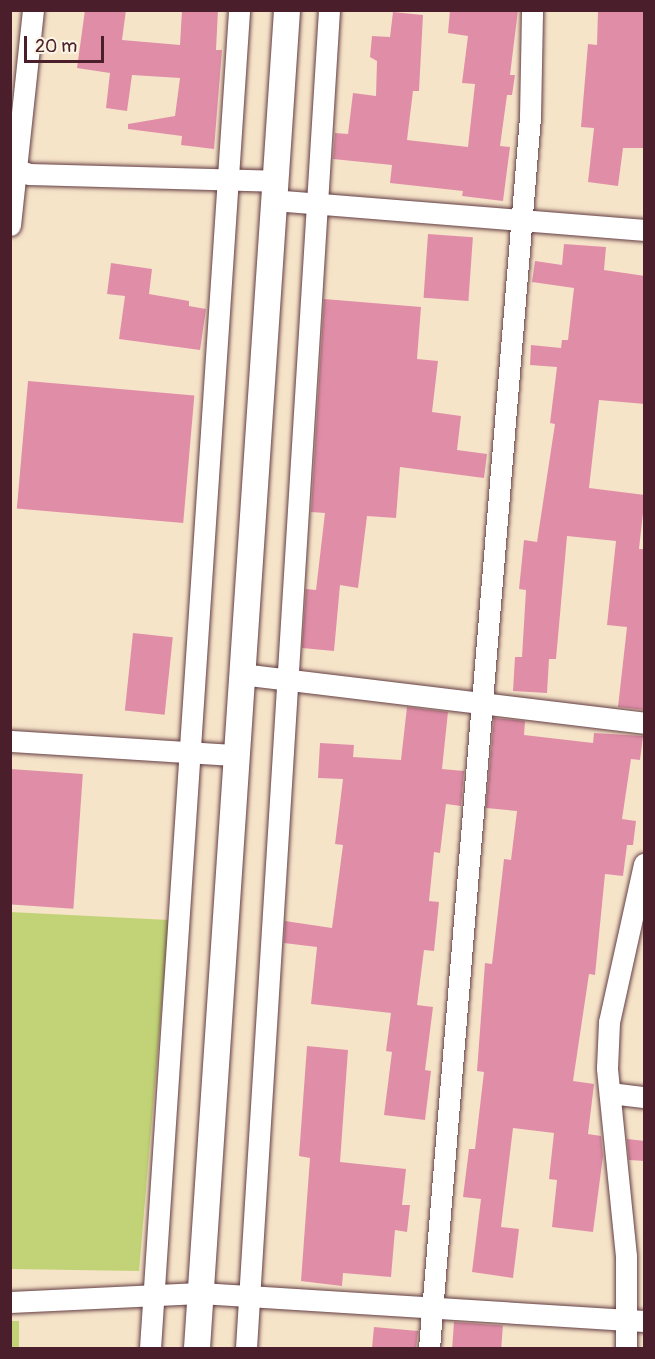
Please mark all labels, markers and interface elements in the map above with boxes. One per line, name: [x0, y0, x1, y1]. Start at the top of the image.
scale bar: [27, 24, 106, 62]
text: 20 m: [35, 35, 77, 58]

